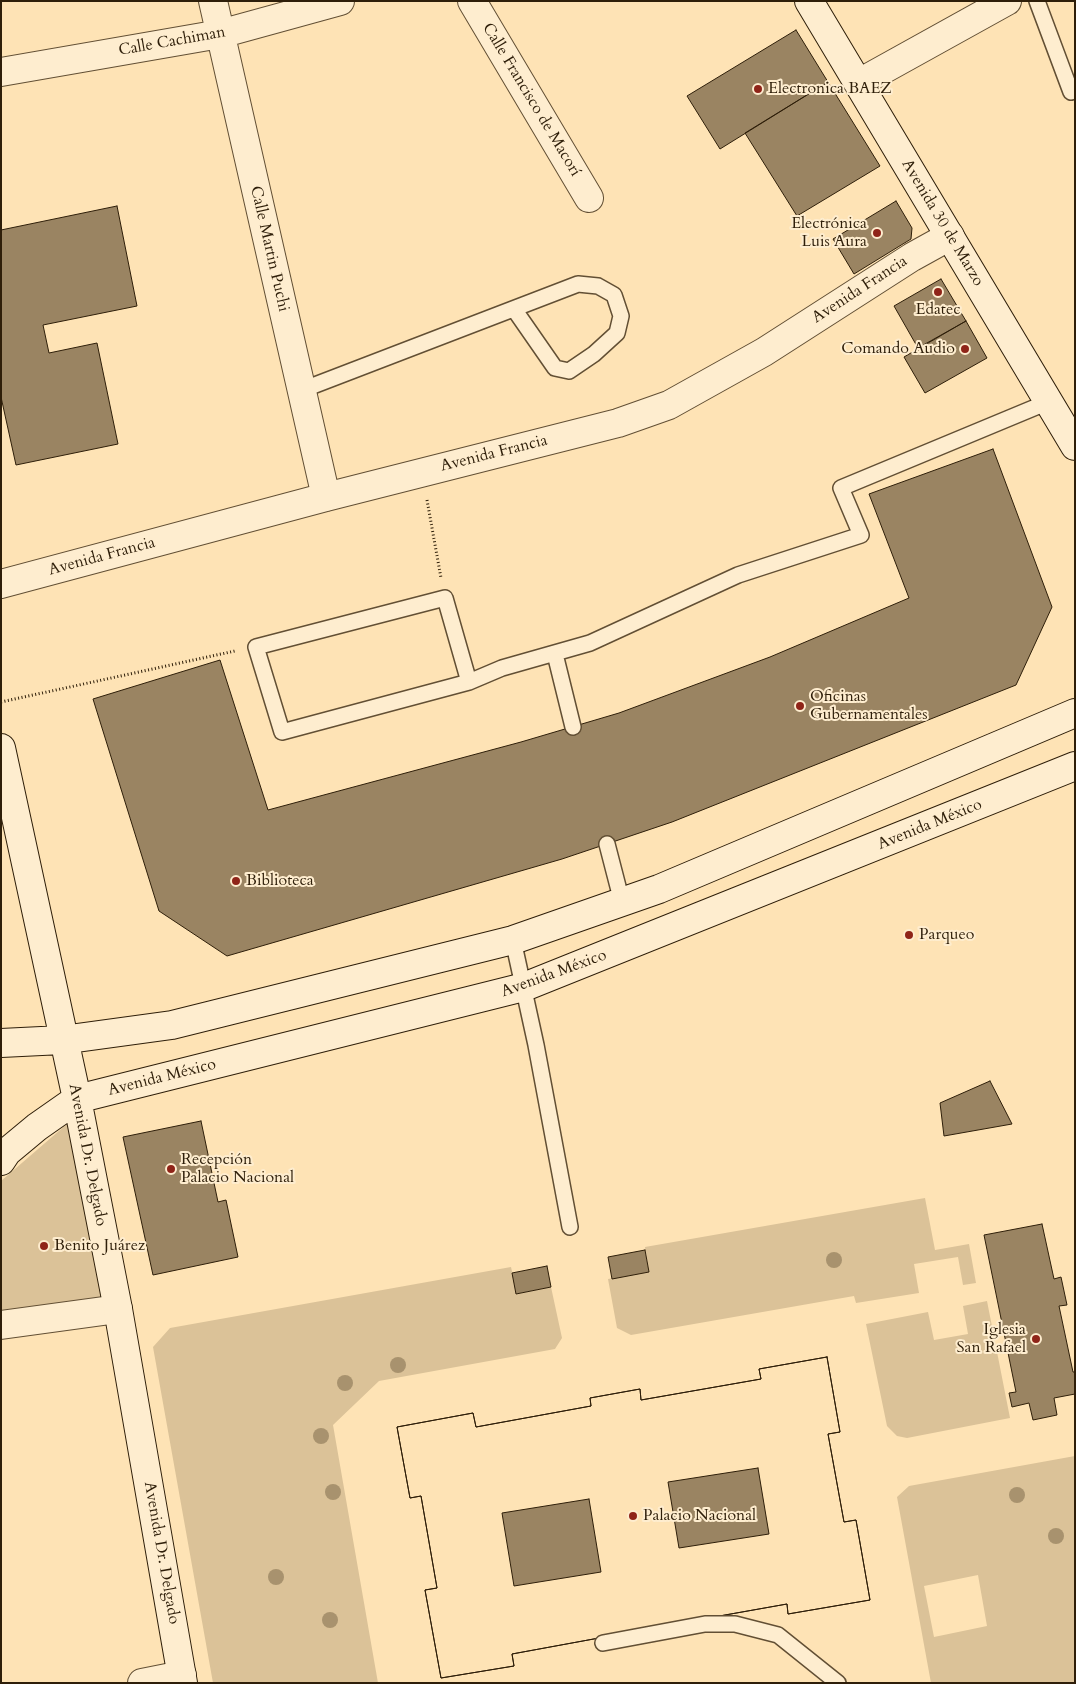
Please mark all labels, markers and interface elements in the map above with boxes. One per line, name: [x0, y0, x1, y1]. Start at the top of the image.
street label: Calle Francisco de Macorí: [478, 20, 584, 180]
street label: Calle Cachiman: [117, 23, 227, 61]
place label: Electronica BAEZ: [768, 79, 892, 99]
marker: Electronica BAEZ: [752, 83, 764, 95]
street label: Avenida 30 de Marzo: [897, 156, 987, 290]
street label: Calle Martin Puchi: [245, 184, 293, 314]
place label: Electrónica Luis Aura: [791, 214, 867, 252]
marker: Electrónica Luis Aura: [871, 227, 883, 239]
street label: Avenida Francia: [809, 252, 911, 328]
marker: Edatec: [932, 286, 944, 298]
place label: Edatec: [916, 300, 960, 320]
place label: Comando Audio: [841, 339, 955, 359]
marker: Comando Audio: [959, 343, 971, 355]
street label: Avenida Francia: [438, 431, 550, 477]
street label: Avenida Francia: [47, 534, 157, 580]
place label: Oficinas Gubernamentales: [810, 687, 928, 725]
marker: Oficinas Gubernamentales: [794, 700, 806, 712]
street label: Avenida México: [875, 795, 985, 855]
place label: Biblioteca: [246, 871, 314, 891]
marker: Biblioteca: [230, 875, 242, 887]
place label: Parqueo: [919, 925, 974, 945]
marker: Parqueo: [903, 929, 915, 941]
street label: Avenida México: [499, 946, 609, 1002]
street label: Avenida México: [106, 1055, 218, 1101]
street label: Avenida Dr. Delgado: [64, 1082, 110, 1228]
place label: Recepción Palacio Nacional: [181, 1150, 294, 1188]
marker: Recepción Palacio Nacional: [165, 1163, 177, 1175]
place label: Benito Juárez: [54, 1236, 145, 1256]
marker: Benito Juárez: [38, 1240, 50, 1252]
place label: Iglesia San Rafael: [957, 1320, 1026, 1358]
marker: Iglesia San Rafael: [1030, 1333, 1042, 1345]
street label: Avenida Dr. Delgado: [139, 1480, 183, 1626]
place label: Palacio Nacional: [643, 1506, 756, 1526]
marker: Palacio Nacional: [627, 1510, 639, 1522]

